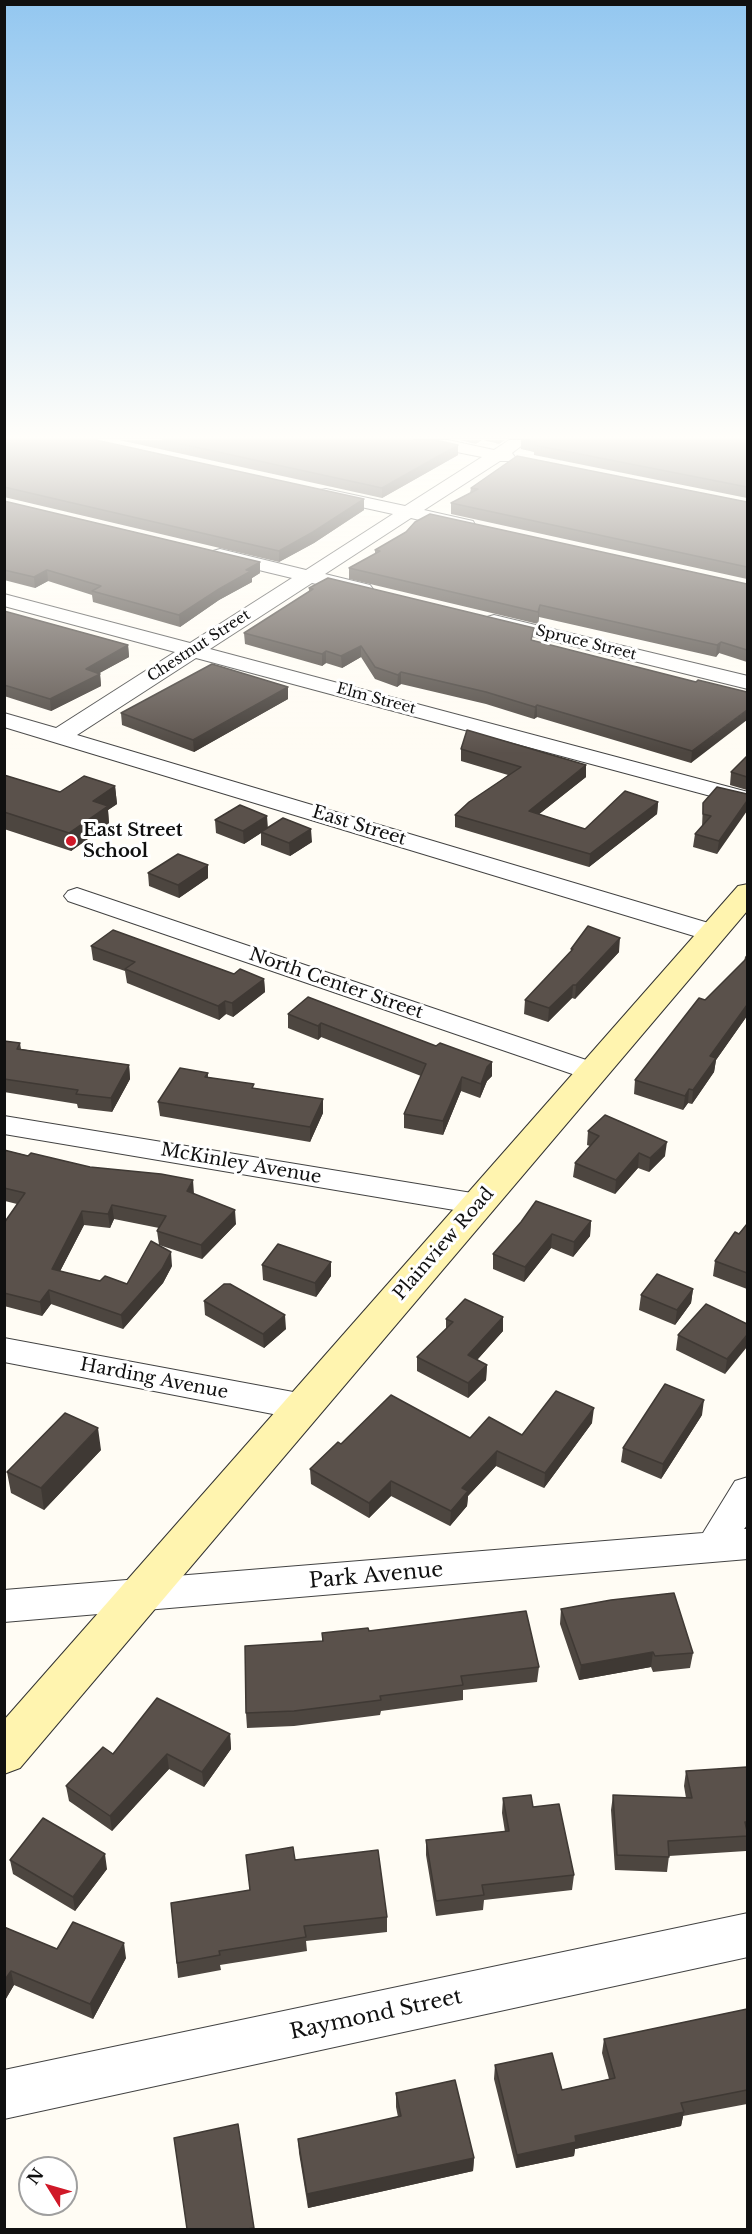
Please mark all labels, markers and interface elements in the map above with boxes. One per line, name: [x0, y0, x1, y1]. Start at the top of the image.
street label: Chestnut Street: [144, 606, 254, 686]
street label: Spruce Street: [534, 622, 638, 664]
street label: Elm Street: [334, 680, 418, 718]
street label: East Street: [309, 801, 409, 851]
place label: East Street School: [83, 820, 183, 862]
marker: East Street School: [64, 834, 78, 848]
street label: North Center Street: [246, 944, 426, 1024]
street label: McKinley Avenue: [159, 1139, 323, 1189]
street label: Plainview Road: [389, 1183, 499, 1305]
street label: Harding Avenue: [78, 1354, 230, 1404]
street label: Park Avenue: [308, 1558, 444, 1594]
street label: Raymond Street: [288, 1984, 464, 2046]
north arrow: [18, 2156, 78, 2216]
text: N: [23, 2164, 48, 2188]

